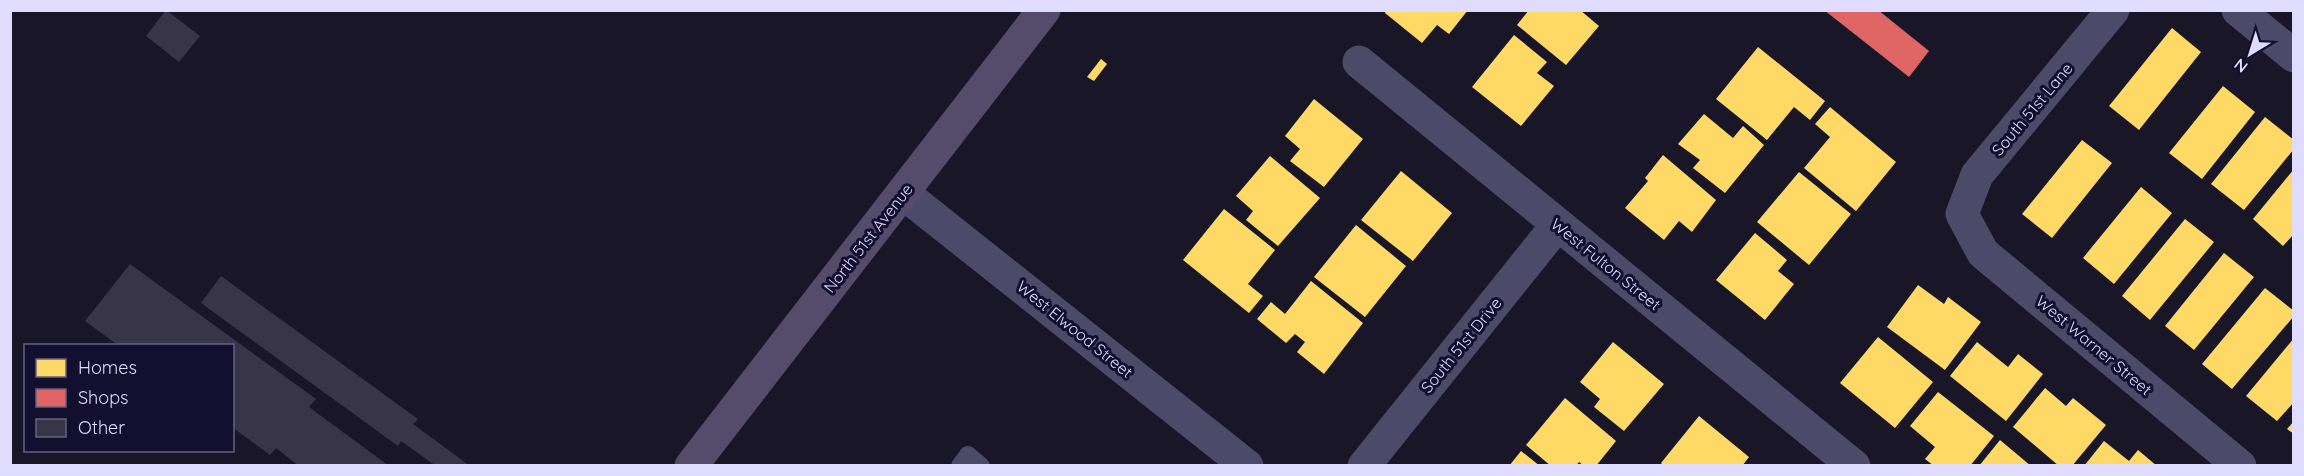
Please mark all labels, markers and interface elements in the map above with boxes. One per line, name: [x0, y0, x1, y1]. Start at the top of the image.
north arrow: [2220, 24, 2280, 84]
text: N: [2230, 54, 2252, 77]
street label: South 51st Lane: [1987, 58, 2077, 160]
street label: North 51st Avenue: [819, 179, 917, 297]
street label: West Fulton Street: [1547, 214, 1665, 314]
street label: West Elwood Street: [1013, 276, 1137, 382]
street label: West Warner Street: [2032, 291, 2156, 399]
street label: South 51st Drive: [1416, 293, 1506, 397]
legend: [24, 344, 234, 452]
text: Homes: [78, 356, 137, 379]
text: Shops: [78, 386, 129, 409]
text: Other: [78, 416, 125, 439]

